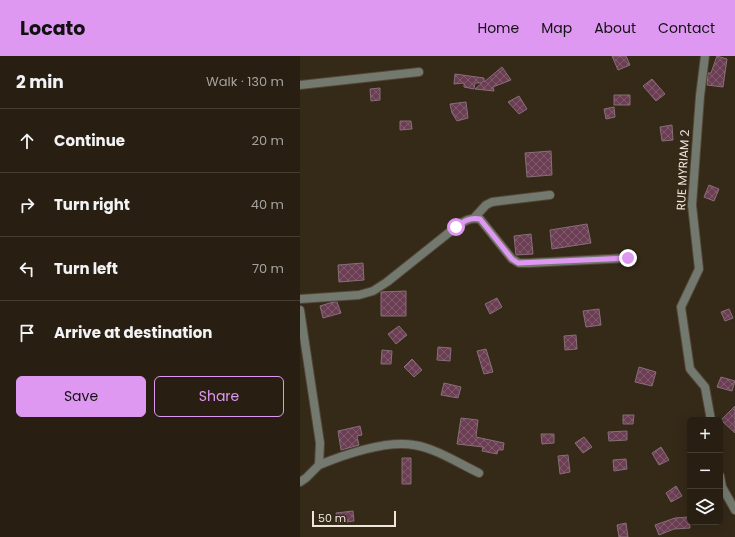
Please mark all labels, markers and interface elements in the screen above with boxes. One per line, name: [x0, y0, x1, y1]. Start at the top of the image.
text: Locato: [20, 15, 85, 42]
text: Home: [477, 18, 519, 38]
text: Map: [541, 18, 572, 38]
text: About: [594, 18, 636, 38]
text: Contact: [658, 18, 715, 38]
text: 2 min: [16, 70, 64, 94]
text: Walk · 130 m: [206, 72, 284, 91]
street label: RUE MYRIAM 2: [672, 129, 693, 211]
icon: ahead: [16, 130, 38, 152]
text: Continue: [54, 130, 125, 151]
text: 20 m: [251, 131, 284, 150]
icon: right: [16, 194, 38, 216]
text: Turn right: [54, 194, 130, 215]
text: 40 m: [251, 195, 284, 214]
route start: [447, 218, 465, 236]
route end: [619, 249, 637, 267]
icon: left: [16, 258, 38, 280]
text: Turn left: [54, 258, 118, 279]
text: 70 m: [252, 259, 284, 278]
icon: arrive: [16, 322, 38, 344]
text: Arrive at destination: [54, 322, 212, 343]
button: Save: [16, 376, 146, 417]
button: Share: [154, 376, 284, 417]
map controls: [687, 417, 723, 525]
button: +: [687, 417, 723, 453]
button: −: [687, 453, 723, 489]
button: layers: [687, 489, 723, 525]
scale bar: [312, 509, 396, 528]
text: 50 m: [318, 510, 346, 526]

